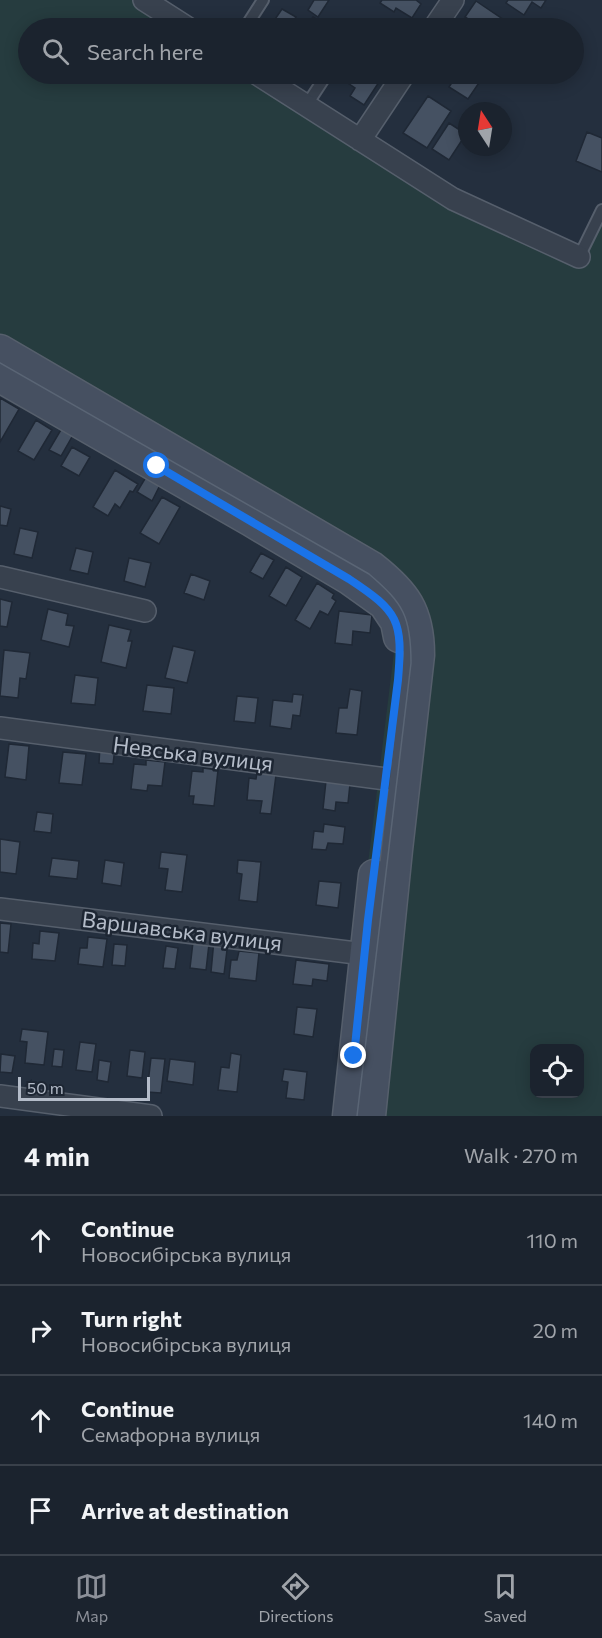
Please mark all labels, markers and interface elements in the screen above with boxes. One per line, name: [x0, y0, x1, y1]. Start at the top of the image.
search box: [18, 18, 584, 84]
icon: search: [39, 35, 72, 68]
text: Search here: [87, 38, 203, 65]
north arrow: [458, 102, 512, 156]
route start: [143, 452, 169, 478]
street label: Невська вулиця: [111, 730, 275, 777]
street label: Варшавська вулиця: [80, 905, 284, 956]
route end: [340, 1042, 366, 1068]
map controls: [530, 1044, 584, 1098]
button: locate: [530, 1044, 584, 1098]
scale bar: [18, 1074, 150, 1102]
text: 50 m: [27, 1078, 64, 1097]
text: 4 min: [24, 1140, 90, 1171]
text: Walk · 270 m: [464, 1143, 578, 1167]
text: Continue: [81, 1215, 174, 1242]
icon: ahead: [24, 1224, 57, 1257]
text: 110 m: [527, 1228, 578, 1252]
text: Новосибірська вулиця: [81, 1242, 291, 1266]
text: Turn right: [81, 1305, 182, 1332]
icon: right: [24, 1314, 57, 1347]
text: 20 m: [533, 1318, 578, 1342]
text: Новосибірська вулиця: [81, 1332, 291, 1356]
text: Continue: [81, 1395, 174, 1422]
icon: ahead: [24, 1404, 57, 1437]
text: 140 m: [523, 1408, 578, 1432]
text: Семафорна вулиця: [81, 1422, 260, 1446]
icon: arrive: [24, 1494, 57, 1527]
text: Arrive at destination: [81, 1497, 289, 1524]
tab: Map: [75, 1570, 108, 1625]
tab: Directions: [258, 1570, 333, 1625]
tab: Saved: [484, 1570, 527, 1625]

